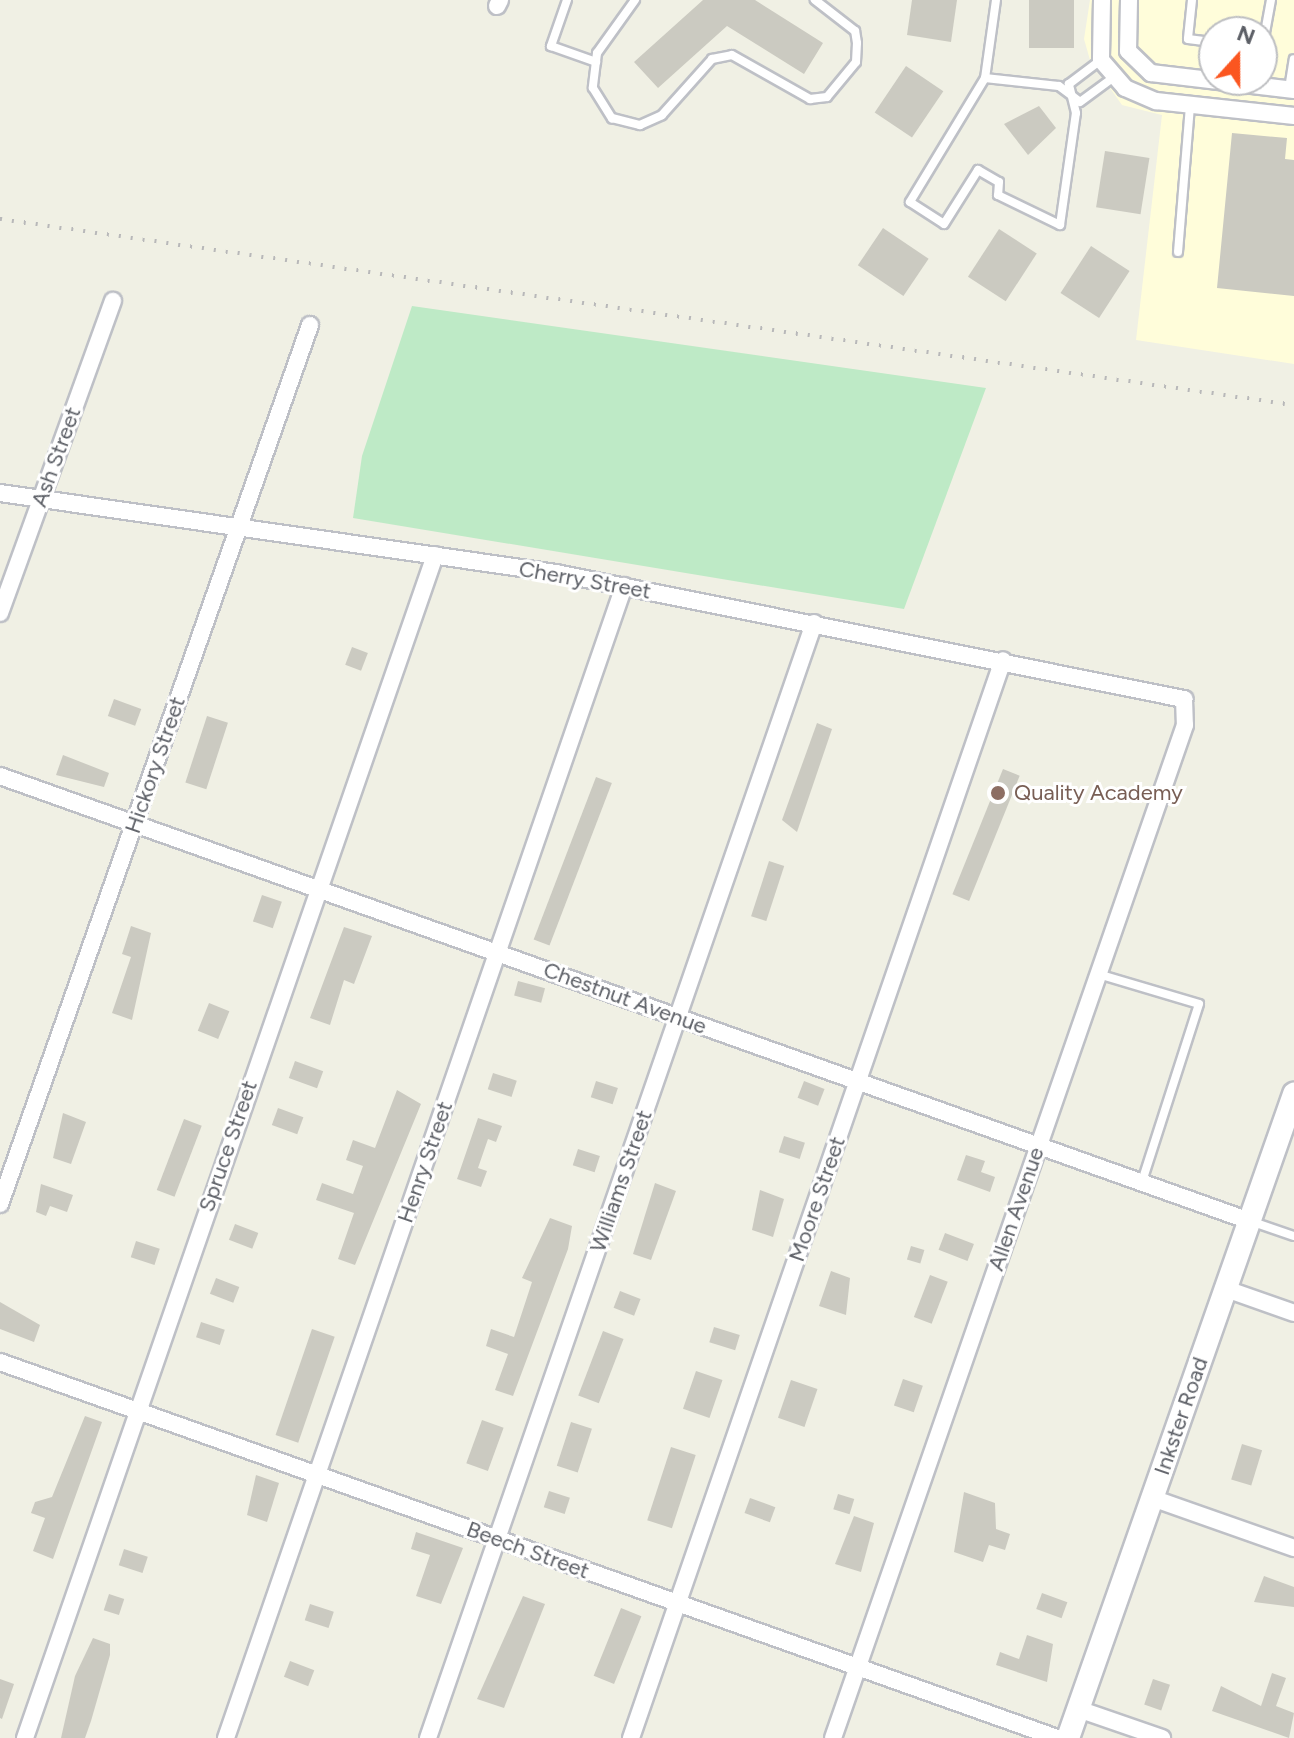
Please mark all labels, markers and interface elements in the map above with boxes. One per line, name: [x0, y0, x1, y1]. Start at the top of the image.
north arrow: [1198, 16, 1278, 96]
text: N: [1233, 19, 1259, 51]
street label: Ash Street: [26, 403, 86, 511]
street label: Cherry Street: [517, 555, 653, 605]
street label: Hickory Street: [119, 693, 191, 837]
place label: Quality Academy: [1014, 780, 1183, 806]
marker: Quality Academy: [989, 784, 1007, 802]
street label: Chestnut Avenue: [540, 956, 710, 1040]
street label: Spruce Street: [193, 1077, 263, 1215]
street label: Henry Street: [392, 1098, 458, 1226]
street label: Williams Street: [584, 1107, 658, 1255]
street label: Moore Street: [783, 1133, 851, 1265]
street label: Allen Avenue: [983, 1144, 1049, 1274]
street label: Inkster Road: [1149, 1354, 1213, 1478]
street label: Beech Street: [463, 1516, 593, 1584]

